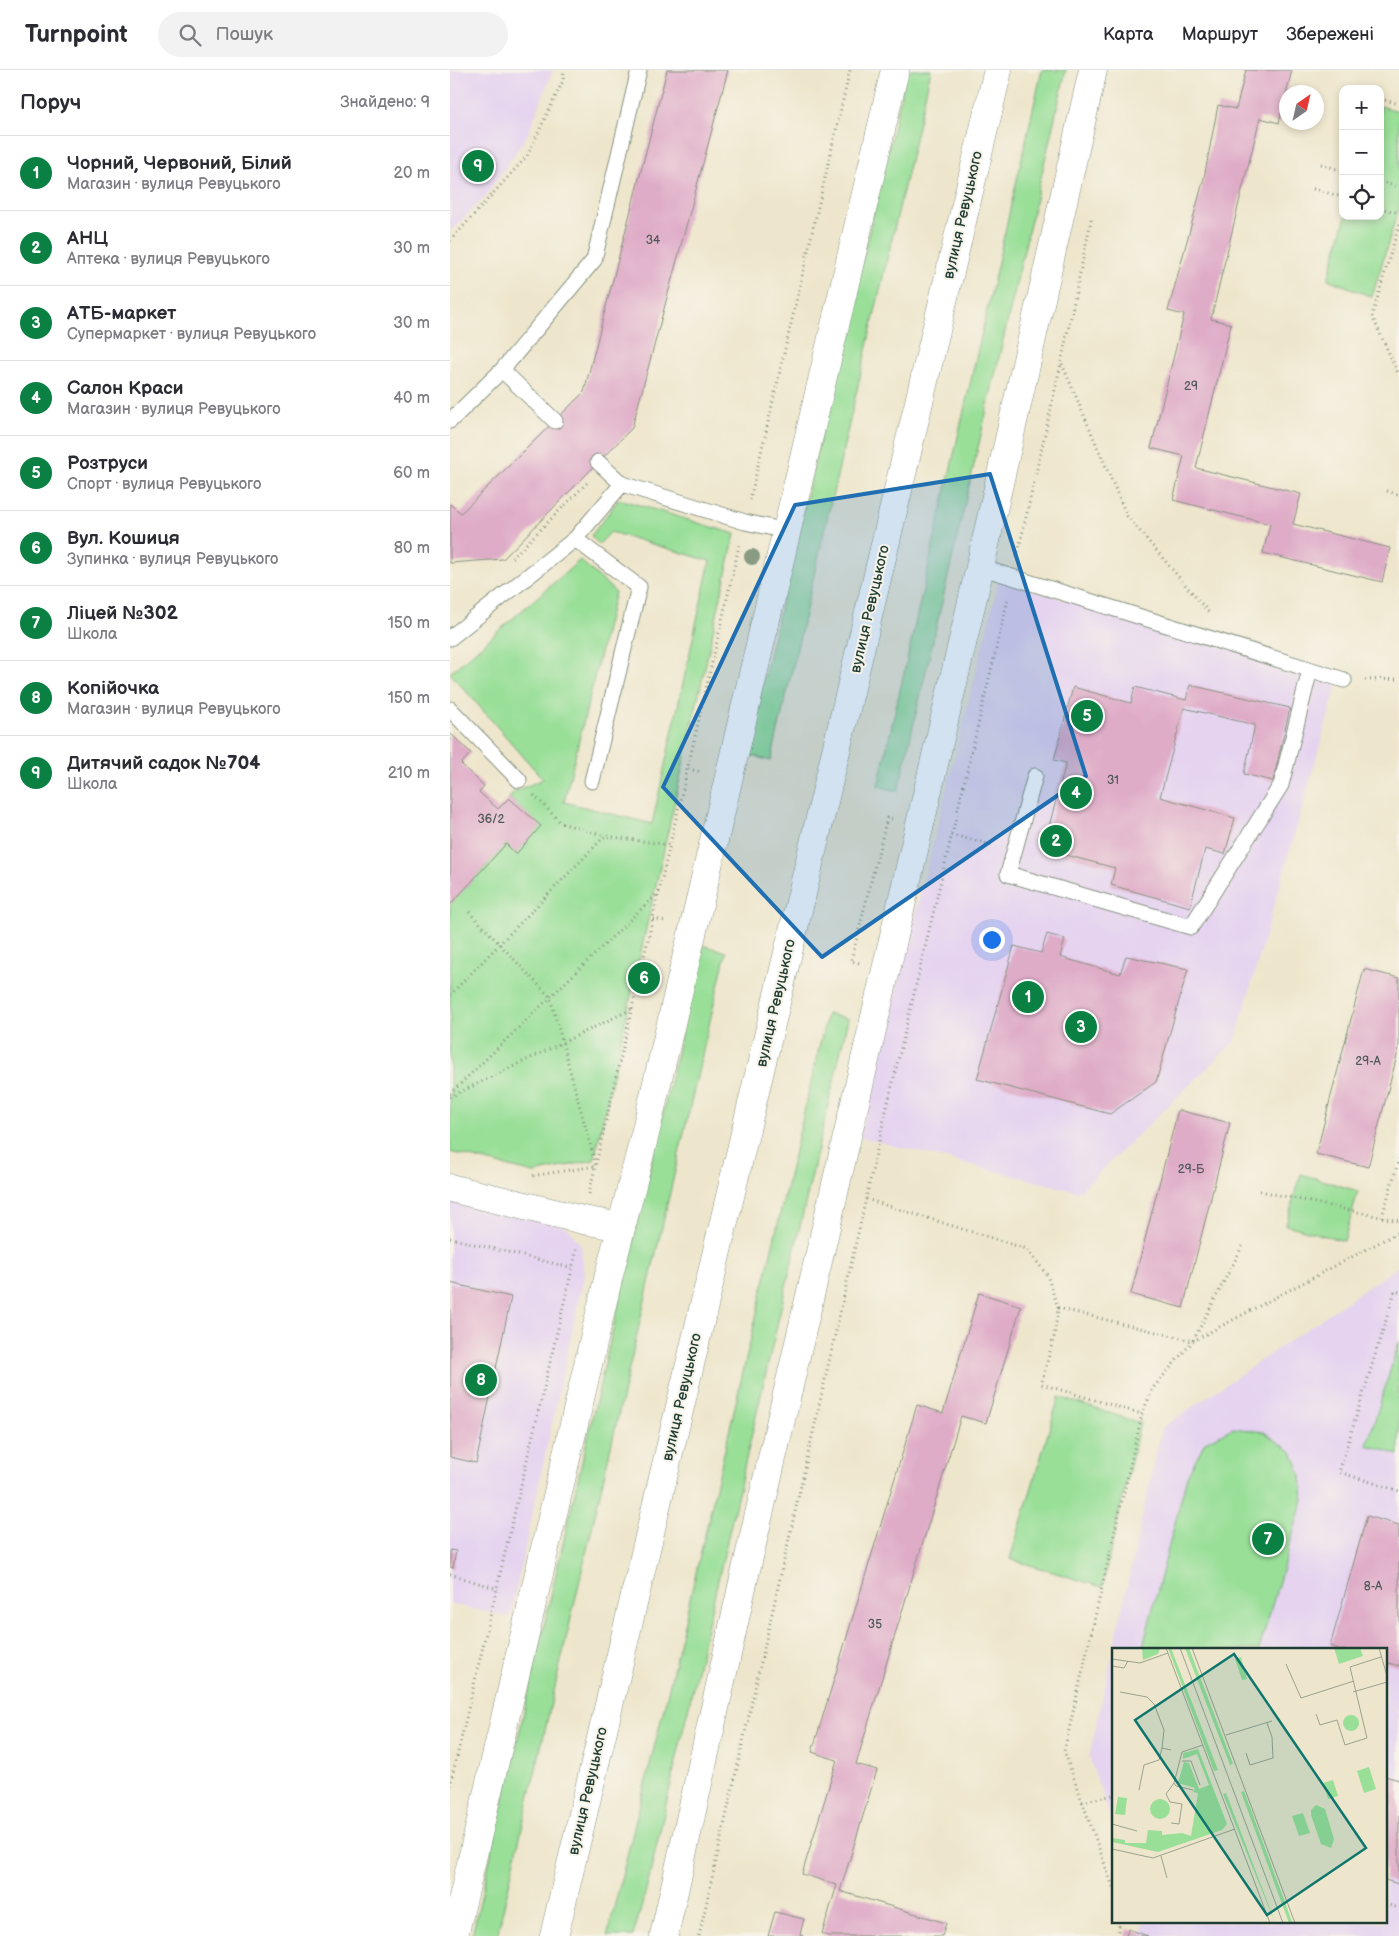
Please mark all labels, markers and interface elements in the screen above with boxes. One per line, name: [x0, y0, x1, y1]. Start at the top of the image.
search box: [158, 12, 508, 57]
text: Turnpoint: [25, 20, 128, 49]
icon: search: [176, 21, 204, 49]
text: Пошук: [216, 23, 273, 46]
text: Карта: [1103, 24, 1154, 45]
text: Маршрут: [1182, 24, 1258, 45]
text: Збережені: [1286, 24, 1374, 45]
north arrow: [1279, 85, 1324, 130]
map controls: [1339, 85, 1384, 220]
button: +: [1339, 85, 1384, 130]
text: Поруч: [20, 90, 81, 115]
text: Знайдено: 9: [340, 93, 430, 112]
button: −: [1339, 130, 1384, 175]
pin: 9: [462, 147, 494, 185]
street label: вулиця Ревуцького: [939, 149, 987, 281]
text: Чорний, Червоний, Білий: [67, 152, 292, 175]
text: 1: [33, 164, 39, 183]
text: 20 m: [394, 164, 430, 183]
text: Магазин · вулиця Ревуцького: [67, 175, 281, 194]
button: locate: [1339, 175, 1384, 220]
text: АНЦ: [67, 227, 108, 250]
house number: 34: [646, 233, 661, 248]
text: 2: [31, 239, 41, 258]
text: 30 m: [393, 239, 430, 258]
text: Аптека · вулиця Ревуцького: [67, 250, 270, 269]
text: АТБ-маркет: [67, 302, 176, 325]
text: 3: [31, 314, 41, 333]
text: 30 m: [393, 314, 430, 333]
text: Супермаркет · вулиця Ревуцького: [67, 325, 316, 344]
text: Салон Краси: [67, 377, 184, 400]
house number: 29: [1184, 379, 1198, 394]
text: 4: [31, 389, 41, 408]
text: 40 m: [393, 389, 430, 408]
text: Магазин · вулиця Ревуцького: [67, 400, 281, 419]
text: Розтруси: [67, 452, 148, 475]
text: 5: [31, 464, 41, 483]
text: 60 m: [393, 464, 430, 483]
text: Спорт · вулиця Ревуцького: [67, 475, 261, 494]
text: Вул. Кошиця: [67, 527, 180, 550]
text: 6: [31, 539, 41, 558]
text: 80 m: [394, 539, 430, 558]
street label: вулиця Ревуцького: [846, 543, 894, 675]
text: Зупинка · вулиця Ревуцького: [67, 550, 278, 569]
text: Ліцей №302: [67, 602, 178, 625]
text: 7: [32, 614, 40, 633]
text: 150 m: [388, 614, 430, 633]
text: Школа: [67, 625, 117, 644]
text: Копійочка: [67, 677, 159, 700]
text: 8: [31, 689, 41, 708]
text: 150 m: [388, 689, 430, 708]
pin: 5: [1071, 697, 1103, 735]
text: Магазин · вулиця Ревуцького: [67, 700, 281, 719]
text: Дитячий садок №704: [67, 752, 260, 775]
text: 9: [31, 764, 41, 783]
text: 210 m: [388, 764, 430, 783]
house number: 31: [1107, 773, 1119, 788]
pin: 4: [1060, 774, 1092, 812]
text: Школа: [67, 775, 117, 794]
house number: 36/2: [477, 812, 505, 827]
pin: 2: [1040, 822, 1072, 860]
your location: [979, 927, 1005, 953]
street label: вулиця Ревуцького: [752, 937, 800, 1069]
pin: 6: [628, 959, 660, 997]
pin: 1: [1012, 978, 1044, 1016]
pin: 3: [1065, 1008, 1097, 1046]
house number: 29-А: [1355, 1054, 1382, 1069]
house number: 29-Б: [1178, 1162, 1205, 1177]
street label: вулиця Ревуцького: [658, 1331, 706, 1463]
pin: 8: [465, 1361, 497, 1399]
pin: 7: [1252, 1520, 1284, 1558]
house number: 8-А: [1364, 1579, 1383, 1594]
house number: 35: [868, 1617, 882, 1632]
inset map: [1112, 1648, 1386, 1924]
street label: вулиця Ревуцького: [564, 1725, 612, 1857]

